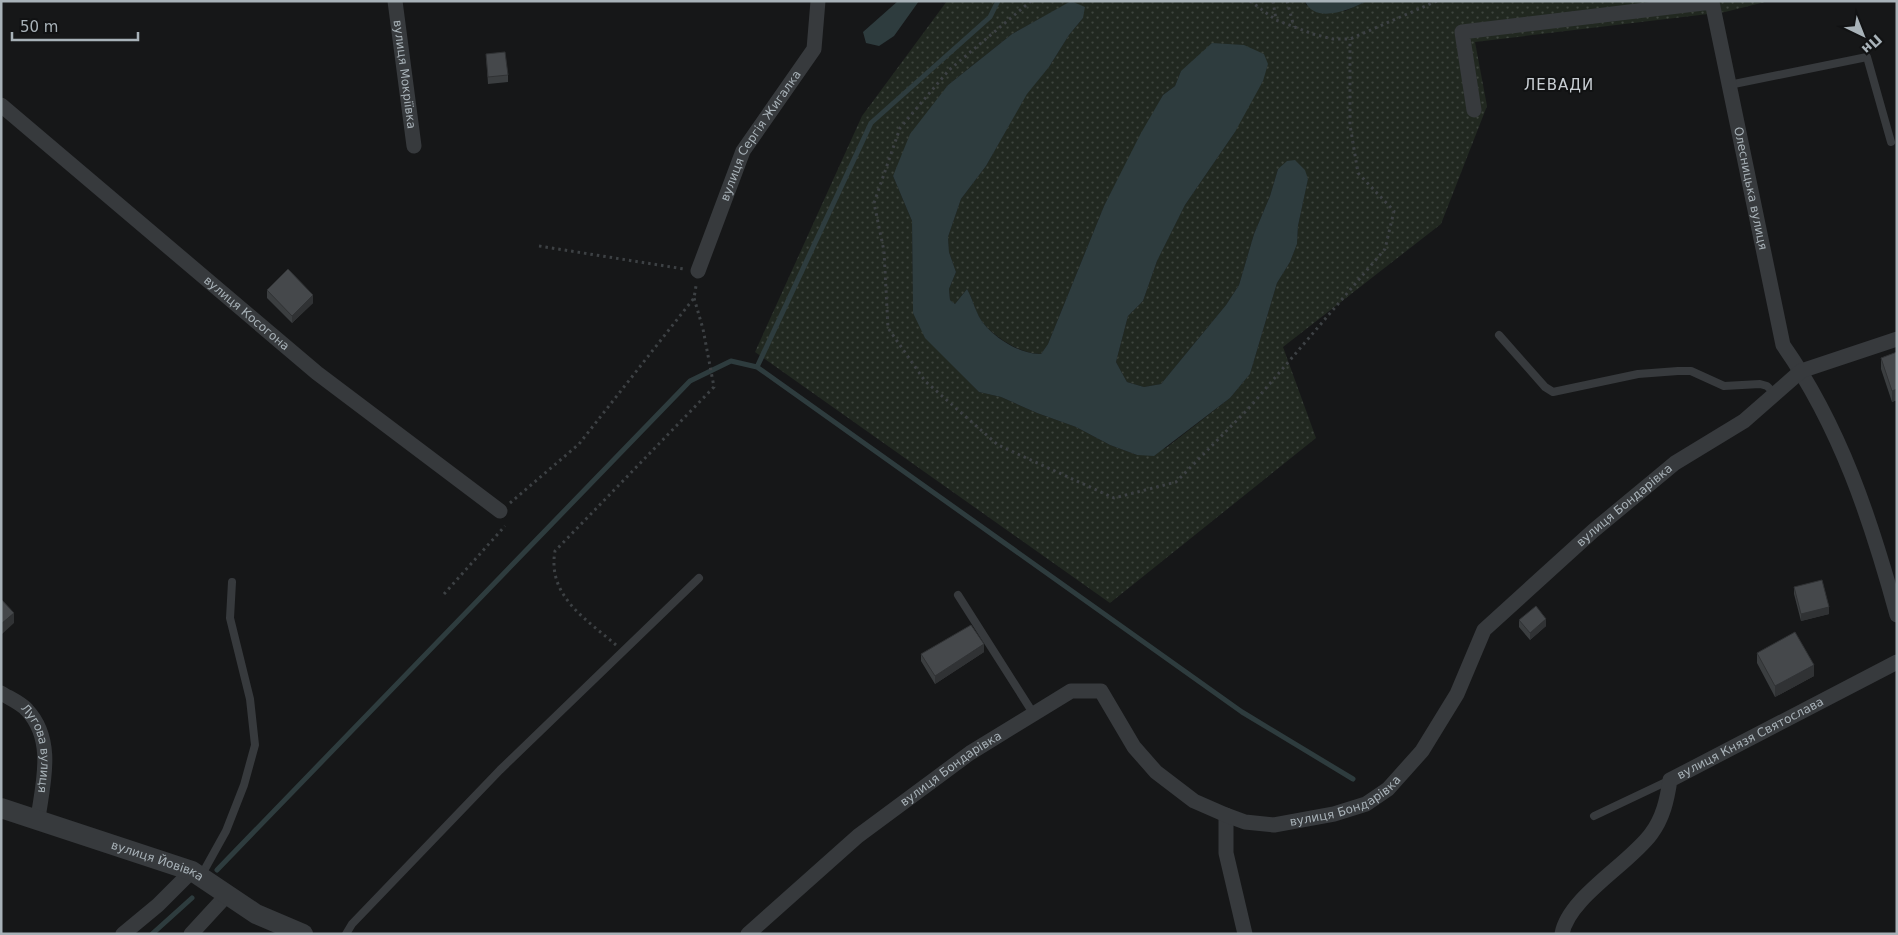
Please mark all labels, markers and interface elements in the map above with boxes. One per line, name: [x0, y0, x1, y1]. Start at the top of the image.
scale bar: [12, 10, 139, 42]
north arrow: [1838, 10, 1888, 60]
text: 50 m: [20, 18, 58, 36]
street label: вулиця Мокріївка: [391, 19, 419, 130]
text: Пн: [1859, 31, 1885, 58]
street label: вулиця Сергія Жигалка: [718, 68, 804, 203]
district label: ЛЕВАДИ: [1524, 76, 1594, 94]
street label: Олесницька вулиця: [1731, 125, 1770, 251]
street label: вулиця Косогона: [201, 273, 292, 353]
street label: вулиця Бондарівка: [1574, 461, 1675, 549]
street label: вулиця Князя Святослава: [1675, 694, 1826, 782]
street label: Лугова вулиця: [18, 701, 52, 794]
street label: вулиця Бондарівка: [898, 728, 1004, 809]
street label: вулиця Бондарівка: [1288, 773, 1404, 829]
street label: вулиця Йовівка: [109, 838, 206, 884]

